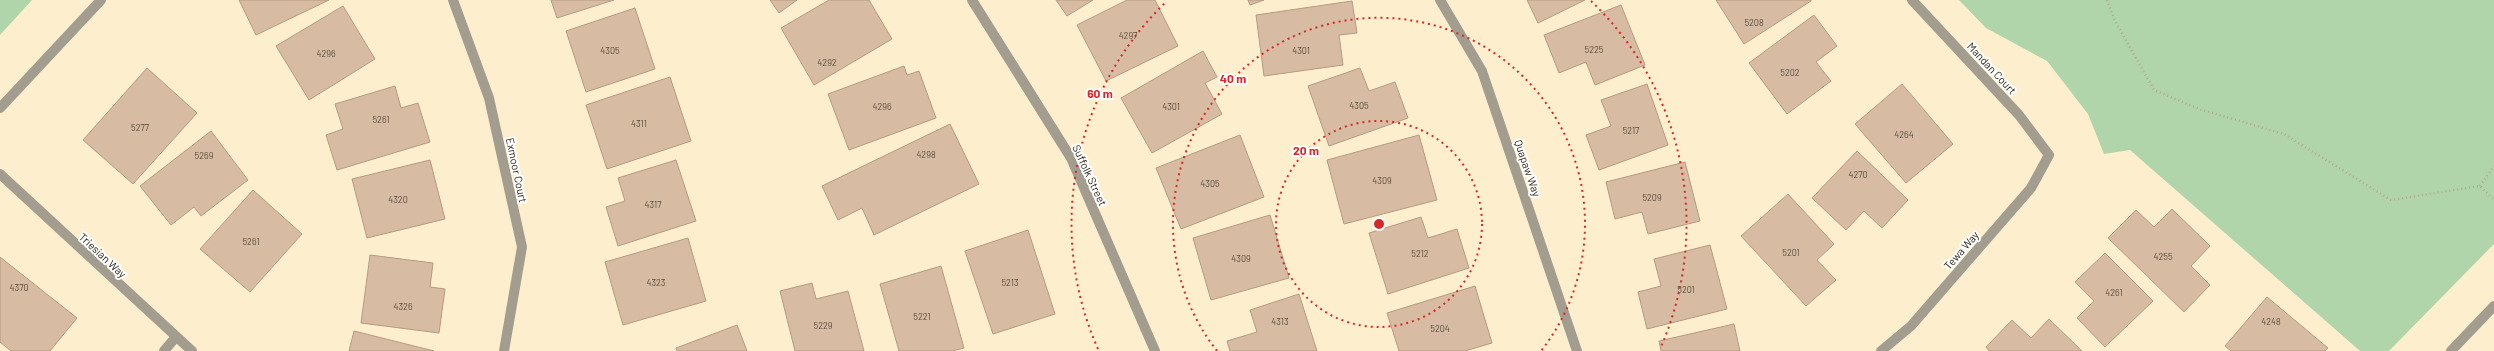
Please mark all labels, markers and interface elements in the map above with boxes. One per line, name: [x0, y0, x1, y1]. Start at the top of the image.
house number: 5208: [1744, 17, 1764, 28]
house number: 4297: [1119, 30, 1138, 41]
street label: Mandan Court: [1965, 40, 2019, 96]
house number: 5225: [1585, 44, 1604, 55]
house number: 4305: [600, 45, 620, 56]
house number: 4301: [1292, 45, 1310, 56]
house number: 4296: [316, 48, 336, 59]
house number: 4292: [817, 57, 837, 68]
house number: 5202: [1780, 67, 1800, 78]
text: 40 m: [1220, 71, 1246, 85]
text: 60 m: [1087, 86, 1113, 100]
house number: 4305: [1349, 100, 1369, 111]
house number: 4296: [872, 101, 892, 112]
house number: 4301: [1162, 101, 1180, 112]
house number: 5261: [372, 114, 390, 125]
house number: 4311: [631, 118, 647, 129]
house number: 5277: [131, 122, 150, 133]
house number: 5217: [1623, 125, 1640, 136]
house number: 4264: [1894, 129, 1914, 140]
street label: Exmoor Court: [504, 136, 530, 204]
street label: Quapaw Way: [1512, 138, 1544, 198]
street label: Suffolk Street: [1070, 142, 1110, 208]
text: 20 m: [1293, 143, 1319, 157]
house number: 4298: [916, 149, 936, 160]
house number: 5269: [195, 150, 214, 161]
house number: 4270: [1848, 169, 1868, 180]
house number: 4309: [1372, 175, 1392, 186]
house number: 4305: [1200, 178, 1220, 189]
house number: 5209: [1642, 192, 1662, 203]
house number: 4320: [388, 194, 408, 205]
house number: 4317: [645, 199, 662, 210]
centre of rings: [1372, 217, 1386, 231]
street label: Tewa Way: [1941, 228, 1981, 272]
street label: Triesian Way: [77, 230, 129, 280]
house number: 5261: [242, 236, 260, 247]
house number: 5201: [1782, 247, 1800, 258]
house number: 5212: [1411, 248, 1429, 259]
house number: 4255: [2153, 251, 2173, 262]
house number: 4309: [1231, 253, 1251, 264]
house number: 4323: [647, 277, 666, 288]
house number: 5213: [1001, 277, 1019, 288]
house number: 4370: [10, 282, 28, 293]
house number: 5201: [1677, 284, 1695, 295]
house number: 4261: [2105, 287, 2123, 298]
house number: 4326: [393, 301, 413, 312]
house number: 5221: [913, 311, 931, 322]
house number: 4313: [1271, 316, 1289, 327]
house number: 4248: [2261, 316, 2281, 327]
house number: 5229: [814, 320, 833, 331]
house number: 5204: [1430, 323, 1450, 334]

